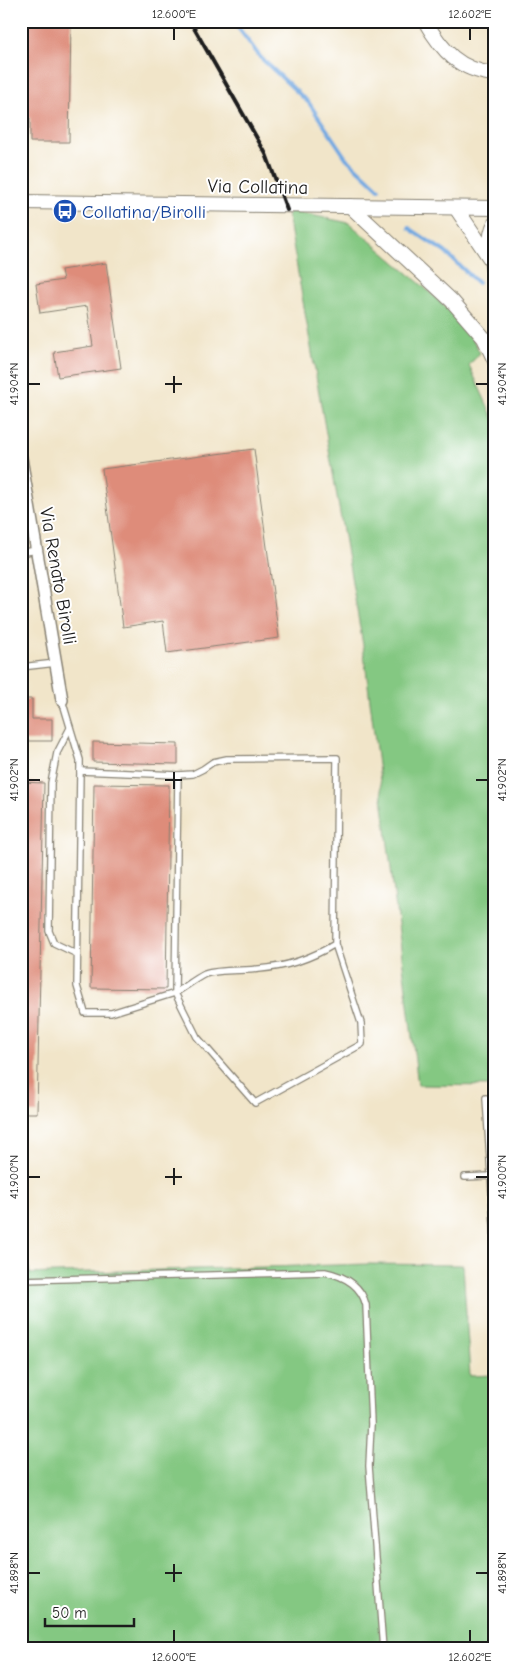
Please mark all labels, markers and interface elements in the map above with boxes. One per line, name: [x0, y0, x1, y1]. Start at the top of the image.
text: 12.600°E: [152, 7, 196, 21]
text: 12.602°E: [448, 7, 492, 21]
street label: Via Collatina: [208, 175, 308, 199]
bus stop icon: Collatina/Birolli: [52, 198, 78, 224]
place label: Collatina/Birolli: [82, 201, 206, 223]
text: 41.904°N: [7, 363, 21, 405]
text: 41.904°N: [495, 363, 509, 405]
street label: Via Renato Birolli: [35, 506, 81, 646]
text: 41.902°N: [7, 758, 21, 802]
text: 41.902°N: [495, 758, 509, 802]
text: 41.900°N: [7, 1155, 21, 1199]
text: 41.900°N: [495, 1155, 509, 1199]
text: 41.898°N: [7, 1552, 21, 1594]
text: 41.898°N: [495, 1552, 509, 1594]
scale bar: [45, 1595, 134, 1627]
text: 50 m: [52, 1604, 87, 1622]
text: 12.600°E: [152, 1650, 196, 1664]
text: 12.602°E: [448, 1650, 492, 1664]

